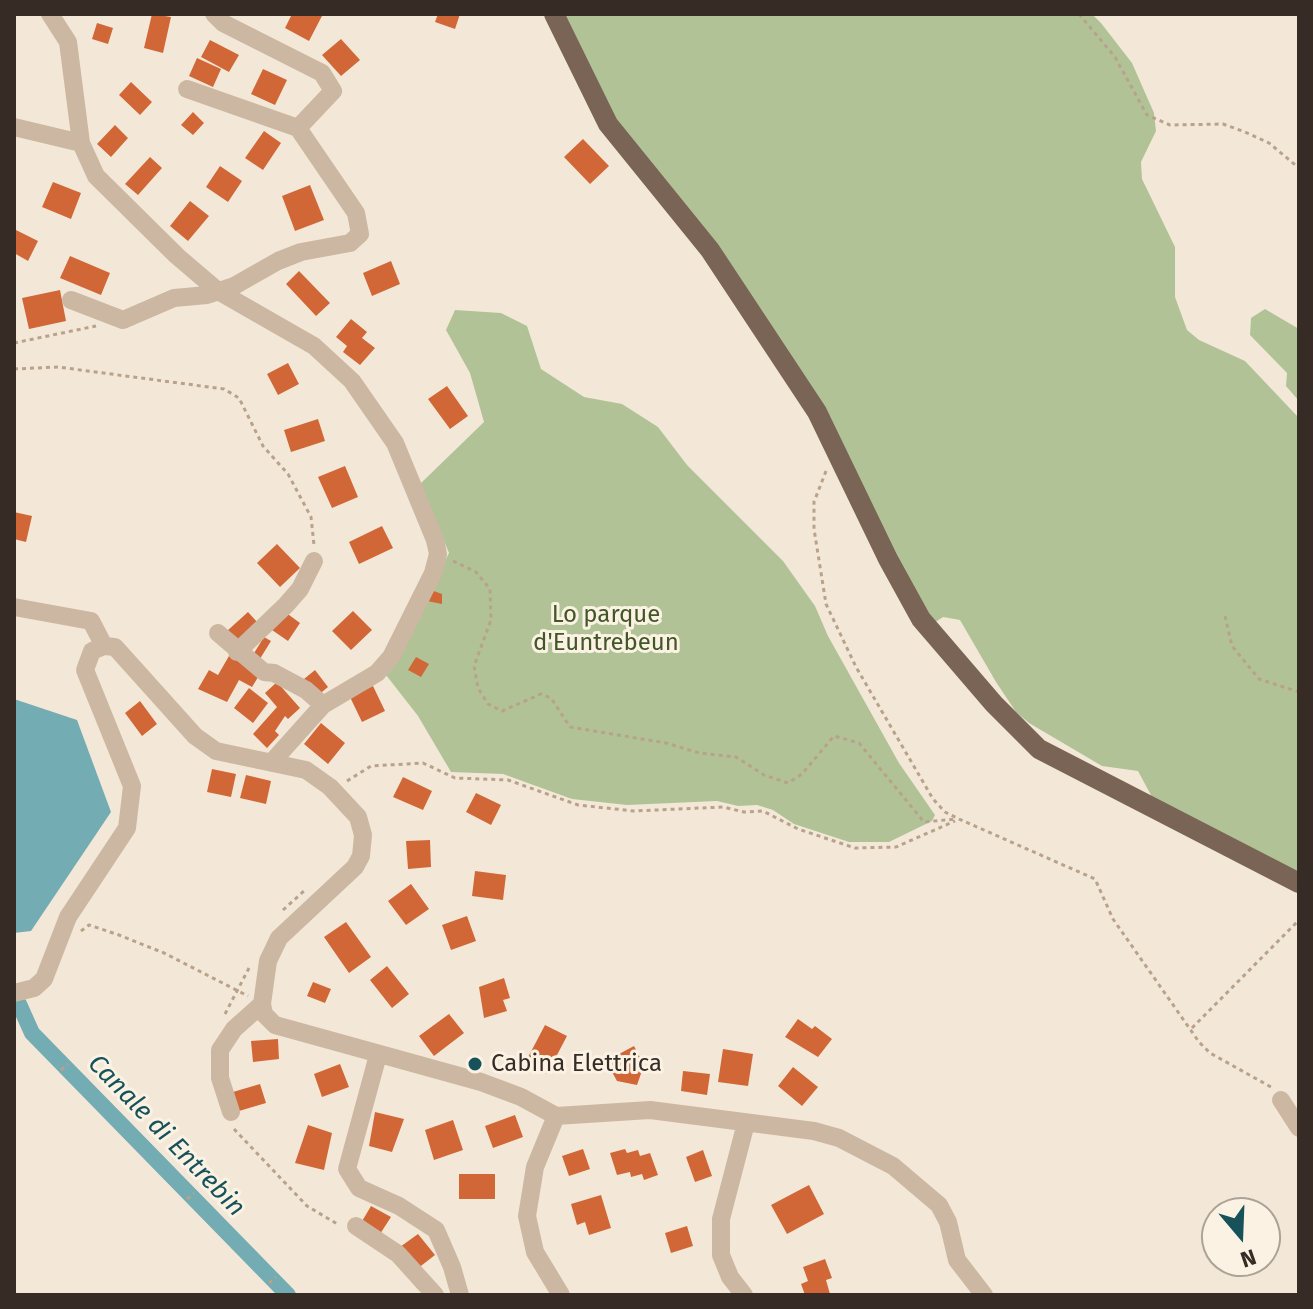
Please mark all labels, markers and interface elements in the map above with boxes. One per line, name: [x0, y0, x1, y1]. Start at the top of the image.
park label: Lo parque d'Euntrebeun: [533, 601, 679, 657]
water label: Canale di Entrebin: [81, 1049, 251, 1223]
place label: Cabina Elettrica: [491, 1050, 662, 1078]
marker: Cabina Elettrica: [466, 1055, 484, 1073]
north arrow: [1201, 1197, 1281, 1277]
text: N: [1237, 1243, 1260, 1273]

